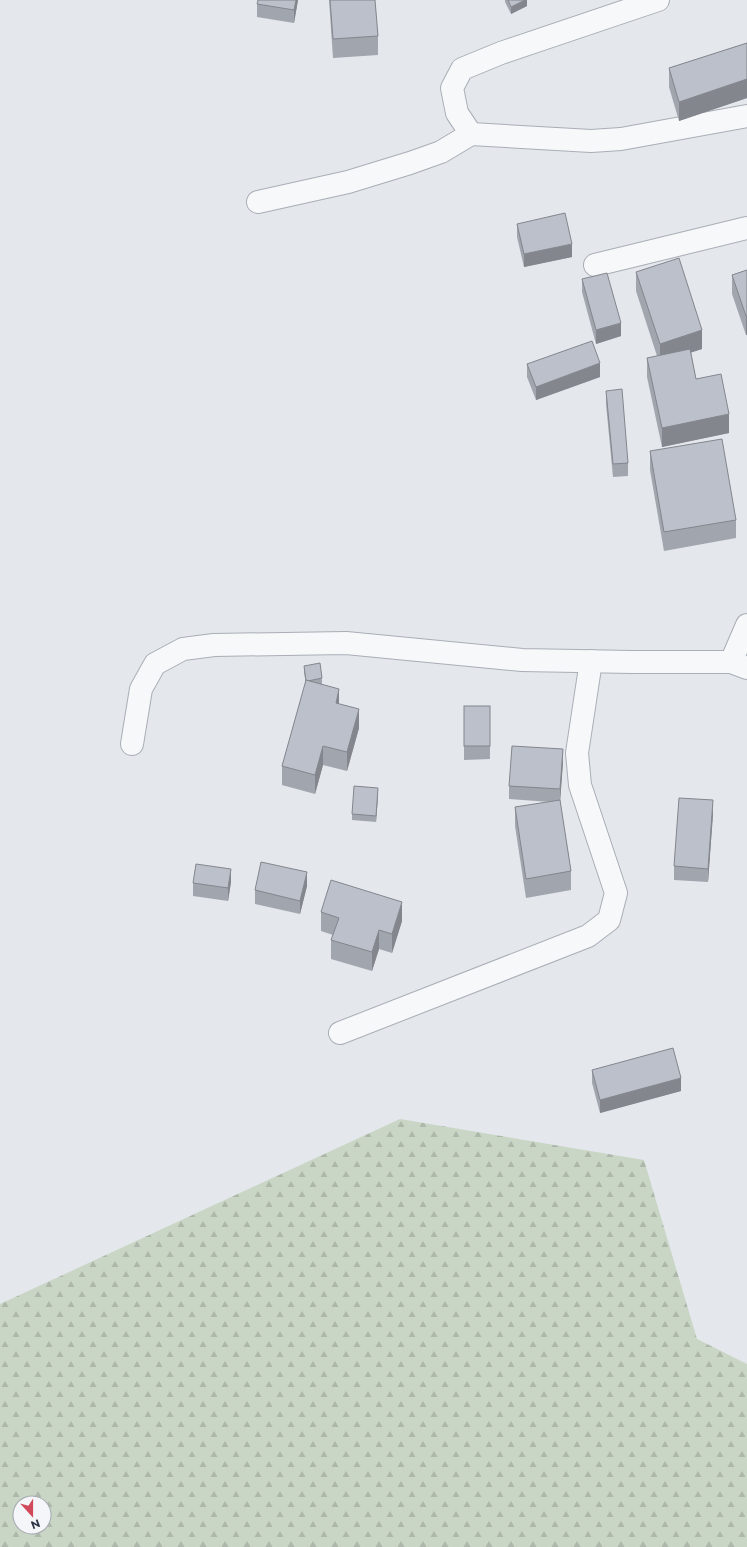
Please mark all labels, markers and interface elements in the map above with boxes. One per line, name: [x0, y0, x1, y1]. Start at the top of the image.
north arrow: [12, 1495, 52, 1535]
text: N: [29, 1516, 42, 1532]

